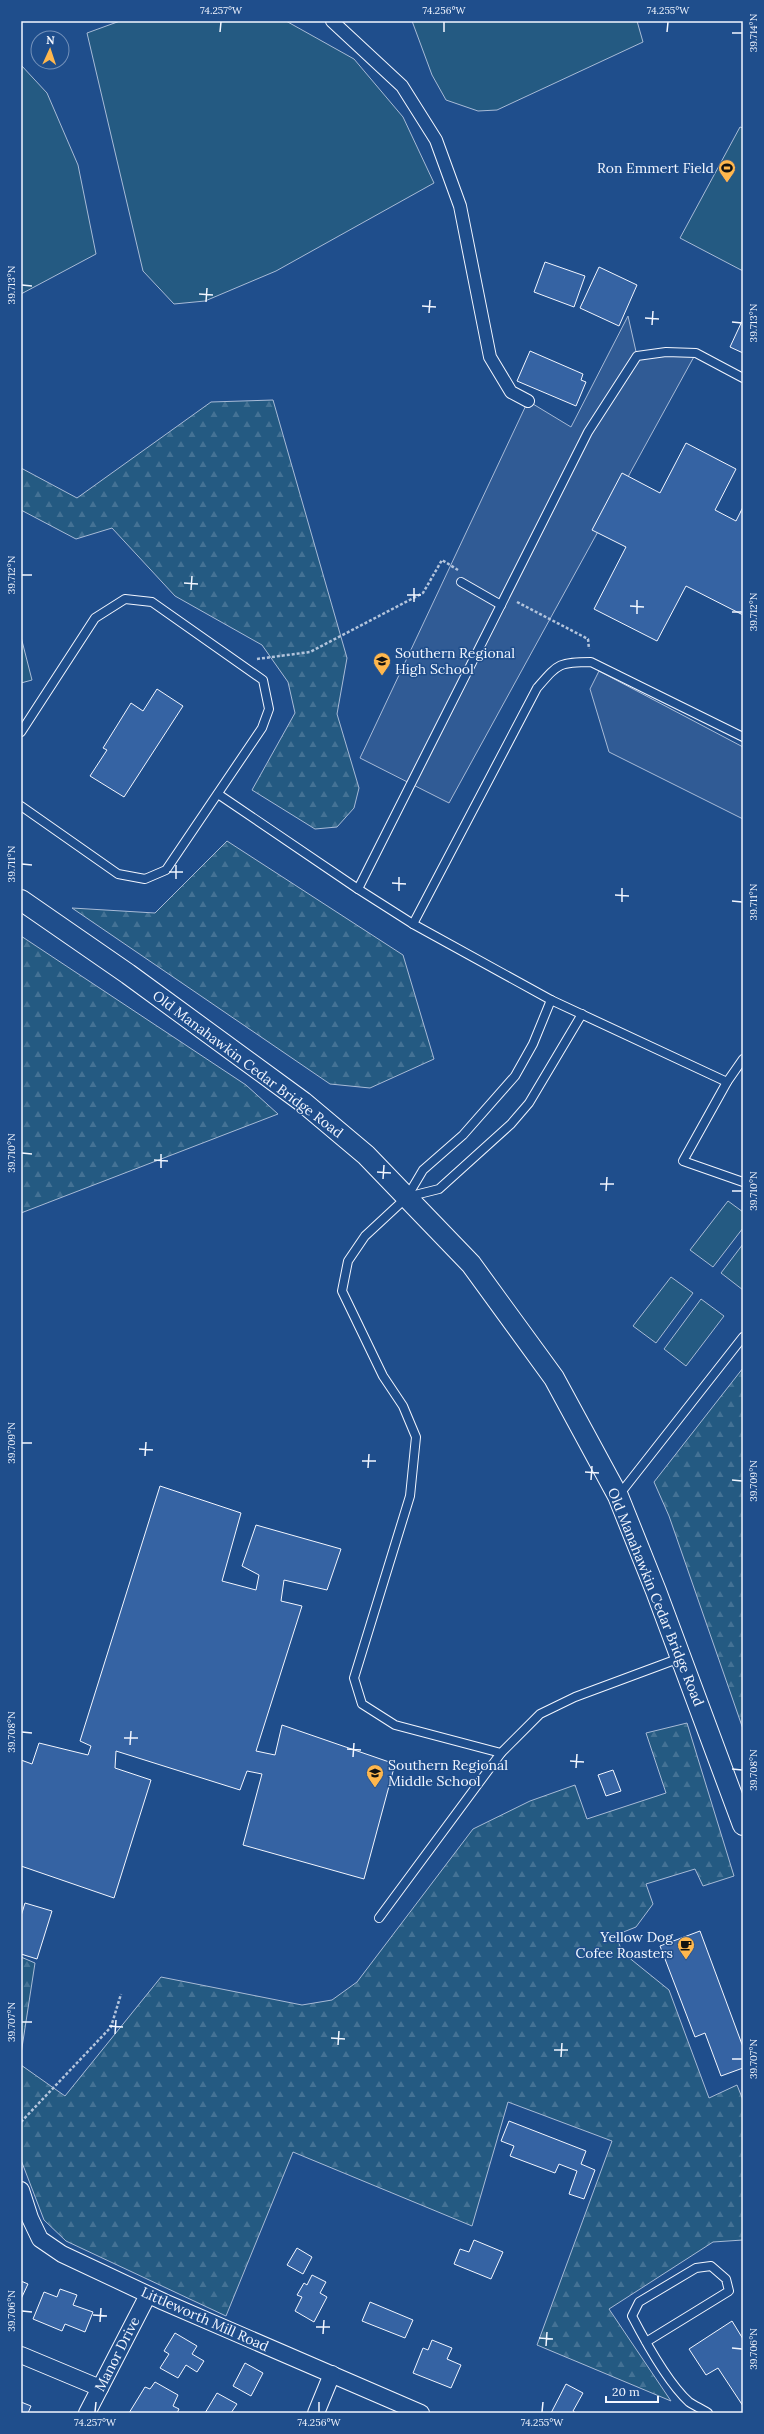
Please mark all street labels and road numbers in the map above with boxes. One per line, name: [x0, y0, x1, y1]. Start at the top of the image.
street label: Old Manahawkin Cedar Bridge Road: [149, 986, 347, 1142]
street label: Old Manahawkin Cedar Bridge Road: [604, 1485, 708, 1709]
street label: Littleworth Mill Road: [138, 2283, 272, 2355]
street label: Manor Drive: [90, 2313, 144, 2394]

